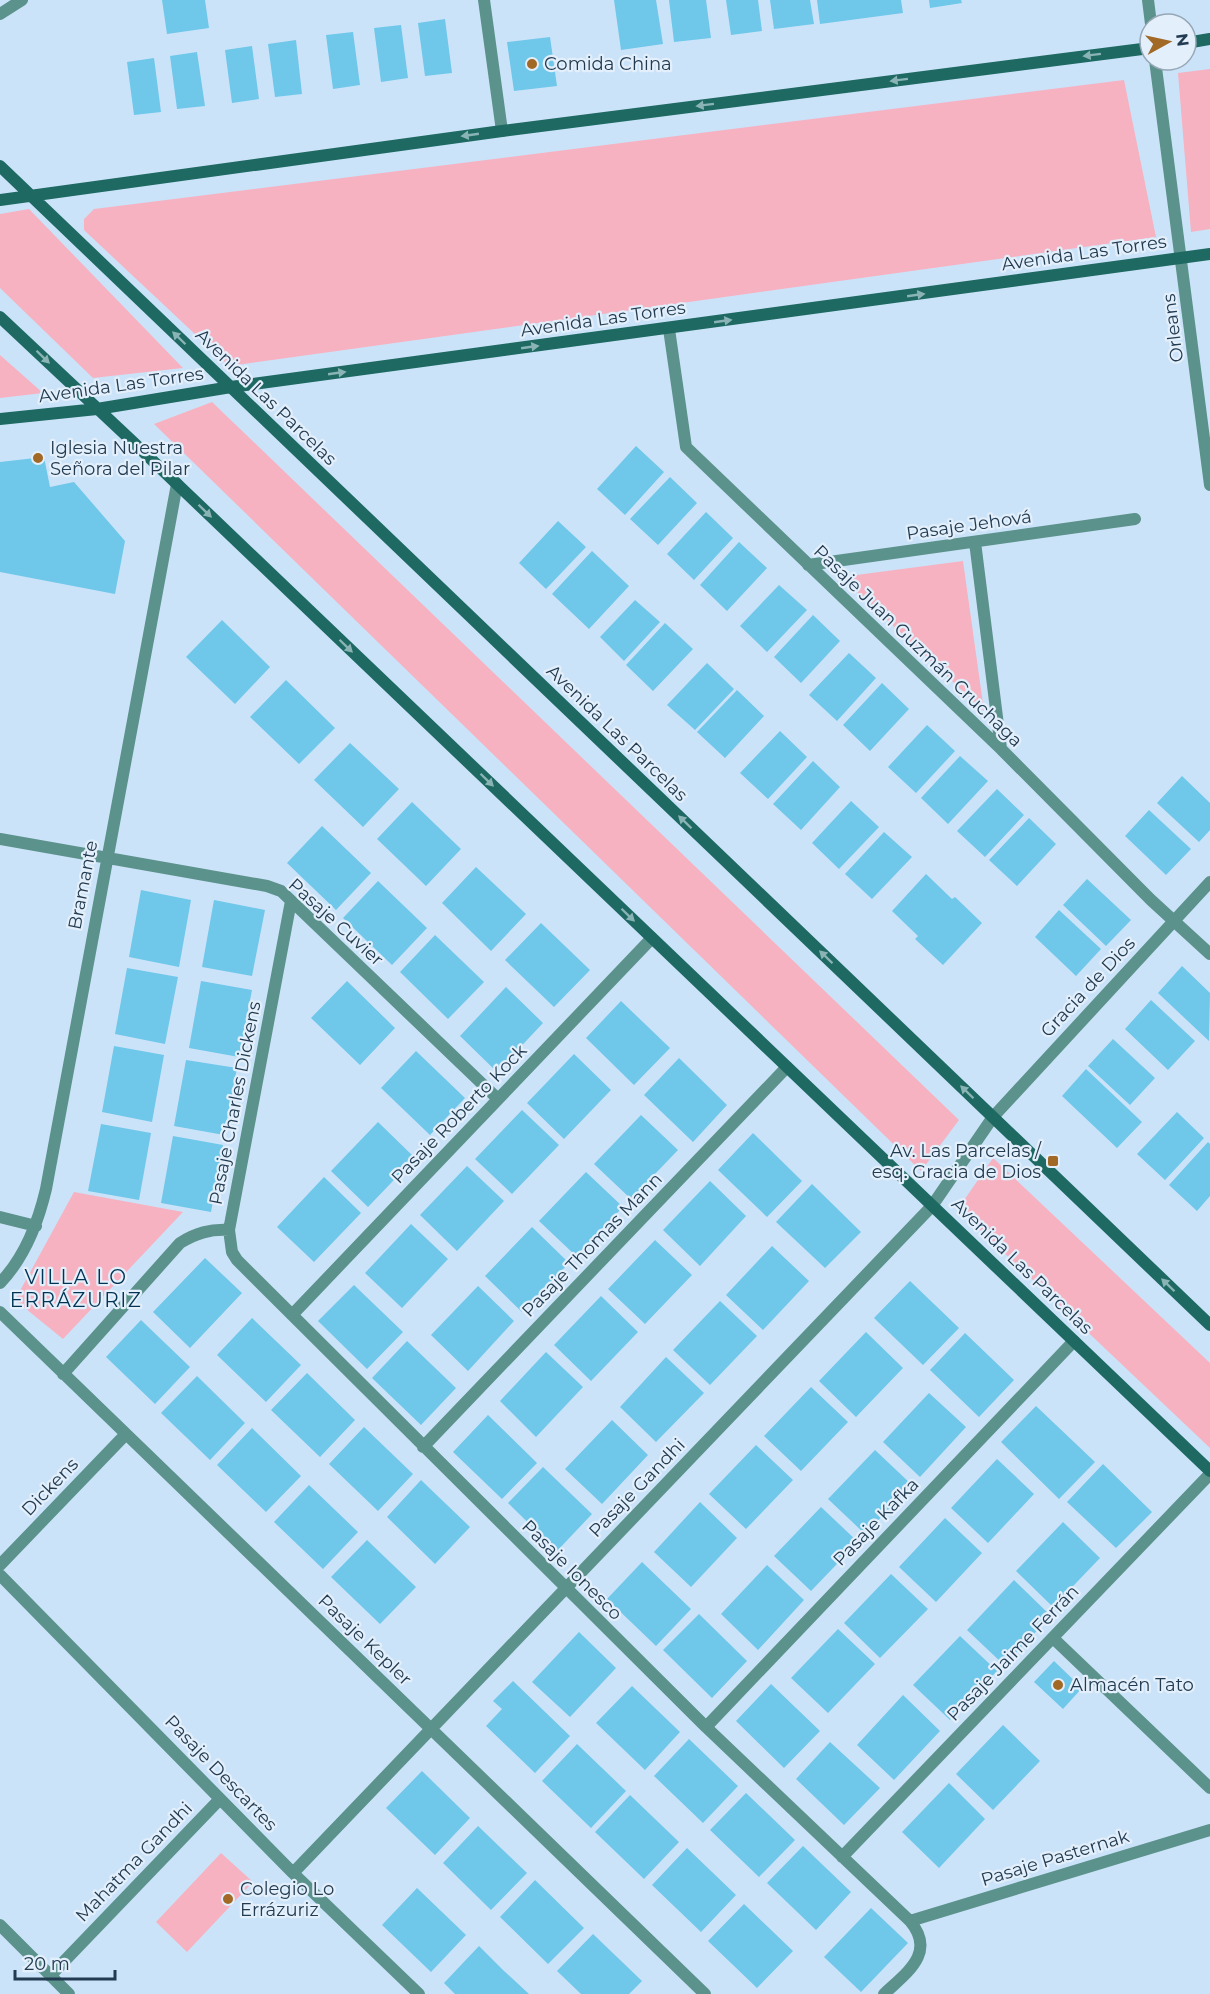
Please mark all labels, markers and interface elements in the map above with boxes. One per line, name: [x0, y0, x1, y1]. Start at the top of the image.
north arrow: [1138, 12, 1198, 72]
text: N: [1172, 32, 1193, 48]
one-way arrow: [1082, 50, 1101, 60]
place label: Comida China: [544, 53, 672, 75]
marker: Comida China: [525, 57, 539, 71]
one-way arrow: [889, 75, 908, 85]
one-way arrow: [696, 100, 715, 109]
one-way arrow: [461, 131, 480, 140]
street label: Avenida Las Torres: [1000, 230, 1168, 275]
one-way arrow: [907, 290, 926, 299]
street label: Orleans: [1158, 292, 1188, 364]
street label: Avenida Las Torres: [519, 296, 687, 341]
one-way arrow: [714, 317, 733, 326]
street label: Avenida Las Parcelas: [191, 324, 341, 470]
one-way arrow: [172, 331, 187, 345]
one-way arrow: [521, 343, 540, 352]
one-way arrow: [35, 350, 49, 364]
street label: Avenida Las Torres: [37, 362, 205, 407]
one-way arrow: [327, 369, 346, 378]
place label: Iglesia Nuestra Señora del Pilar: [50, 437, 190, 480]
marker: Iglesia Nuestra Señora del Pilar: [31, 451, 45, 465]
one-way arrow: [197, 504, 212, 518]
street label: Pasaje Jehová: [905, 505, 1033, 545]
street label: Pasaje Juan Guzmán Cruchaga: [809, 540, 1027, 752]
one-way arrow: [338, 638, 352, 652]
street label: Avenida Las Parcelas: [542, 660, 692, 806]
one-way arrow: [479, 773, 494, 786]
one-way arrow: [677, 815, 692, 829]
street label: Bramante: [64, 838, 102, 931]
street label: Pasaje Cuvier: [284, 874, 388, 970]
one-way arrow: [620, 908, 635, 921]
street label: Gracia de Dios: [1036, 932, 1140, 1042]
one-way arrow: [818, 950, 833, 964]
street label: Pasaje Charles Dickens: [204, 999, 266, 1207]
street label: Pasaje Roberto Kock: [387, 1039, 531, 1188]
one-way arrow: [960, 1085, 974, 1099]
place label: Av. Las Parcelas / esq. Gracia de Dios: [872, 1140, 1042, 1183]
marker: Av. Las Parcelas / esq. Gracia de Dios: [1046, 1154, 1060, 1168]
street label: Pasaje Thomas Mann: [517, 1168, 667, 1322]
street label: Avenida Las Parcelas: [947, 1193, 1097, 1339]
district label: VILLA LO ERRÁZURIZ: [10, 1265, 142, 1312]
one-way arrow: [1160, 1278, 1175, 1292]
street label: Pasaje Gandhi: [584, 1434, 690, 1542]
street label: Dickens: [17, 1453, 83, 1521]
street label: Pasaje Kafka: [829, 1473, 923, 1571]
street label: Pasaje Ionesco: [517, 1515, 627, 1625]
street label: Pasaje Jaime Ferrán: [942, 1580, 1084, 1726]
street label: Pasaje Kepler: [314, 1590, 416, 1690]
place label: Almacén Tato: [1070, 1674, 1194, 1696]
marker: Almacén Tato: [1051, 1678, 1065, 1692]
street label: Pasaje Descartes: [160, 1710, 282, 1836]
street label: Mahatma Gandhi: [71, 1797, 197, 1927]
street label: Pasaje Pasternak: [978, 1825, 1132, 1891]
place label: Colegio Lo Errázuriz: [240, 1878, 334, 1921]
marker: Colegio Lo Errázuriz: [221, 1892, 235, 1906]
scale bar: [15, 1943, 116, 1981]
text: 20 m: [24, 1953, 70, 1975]

